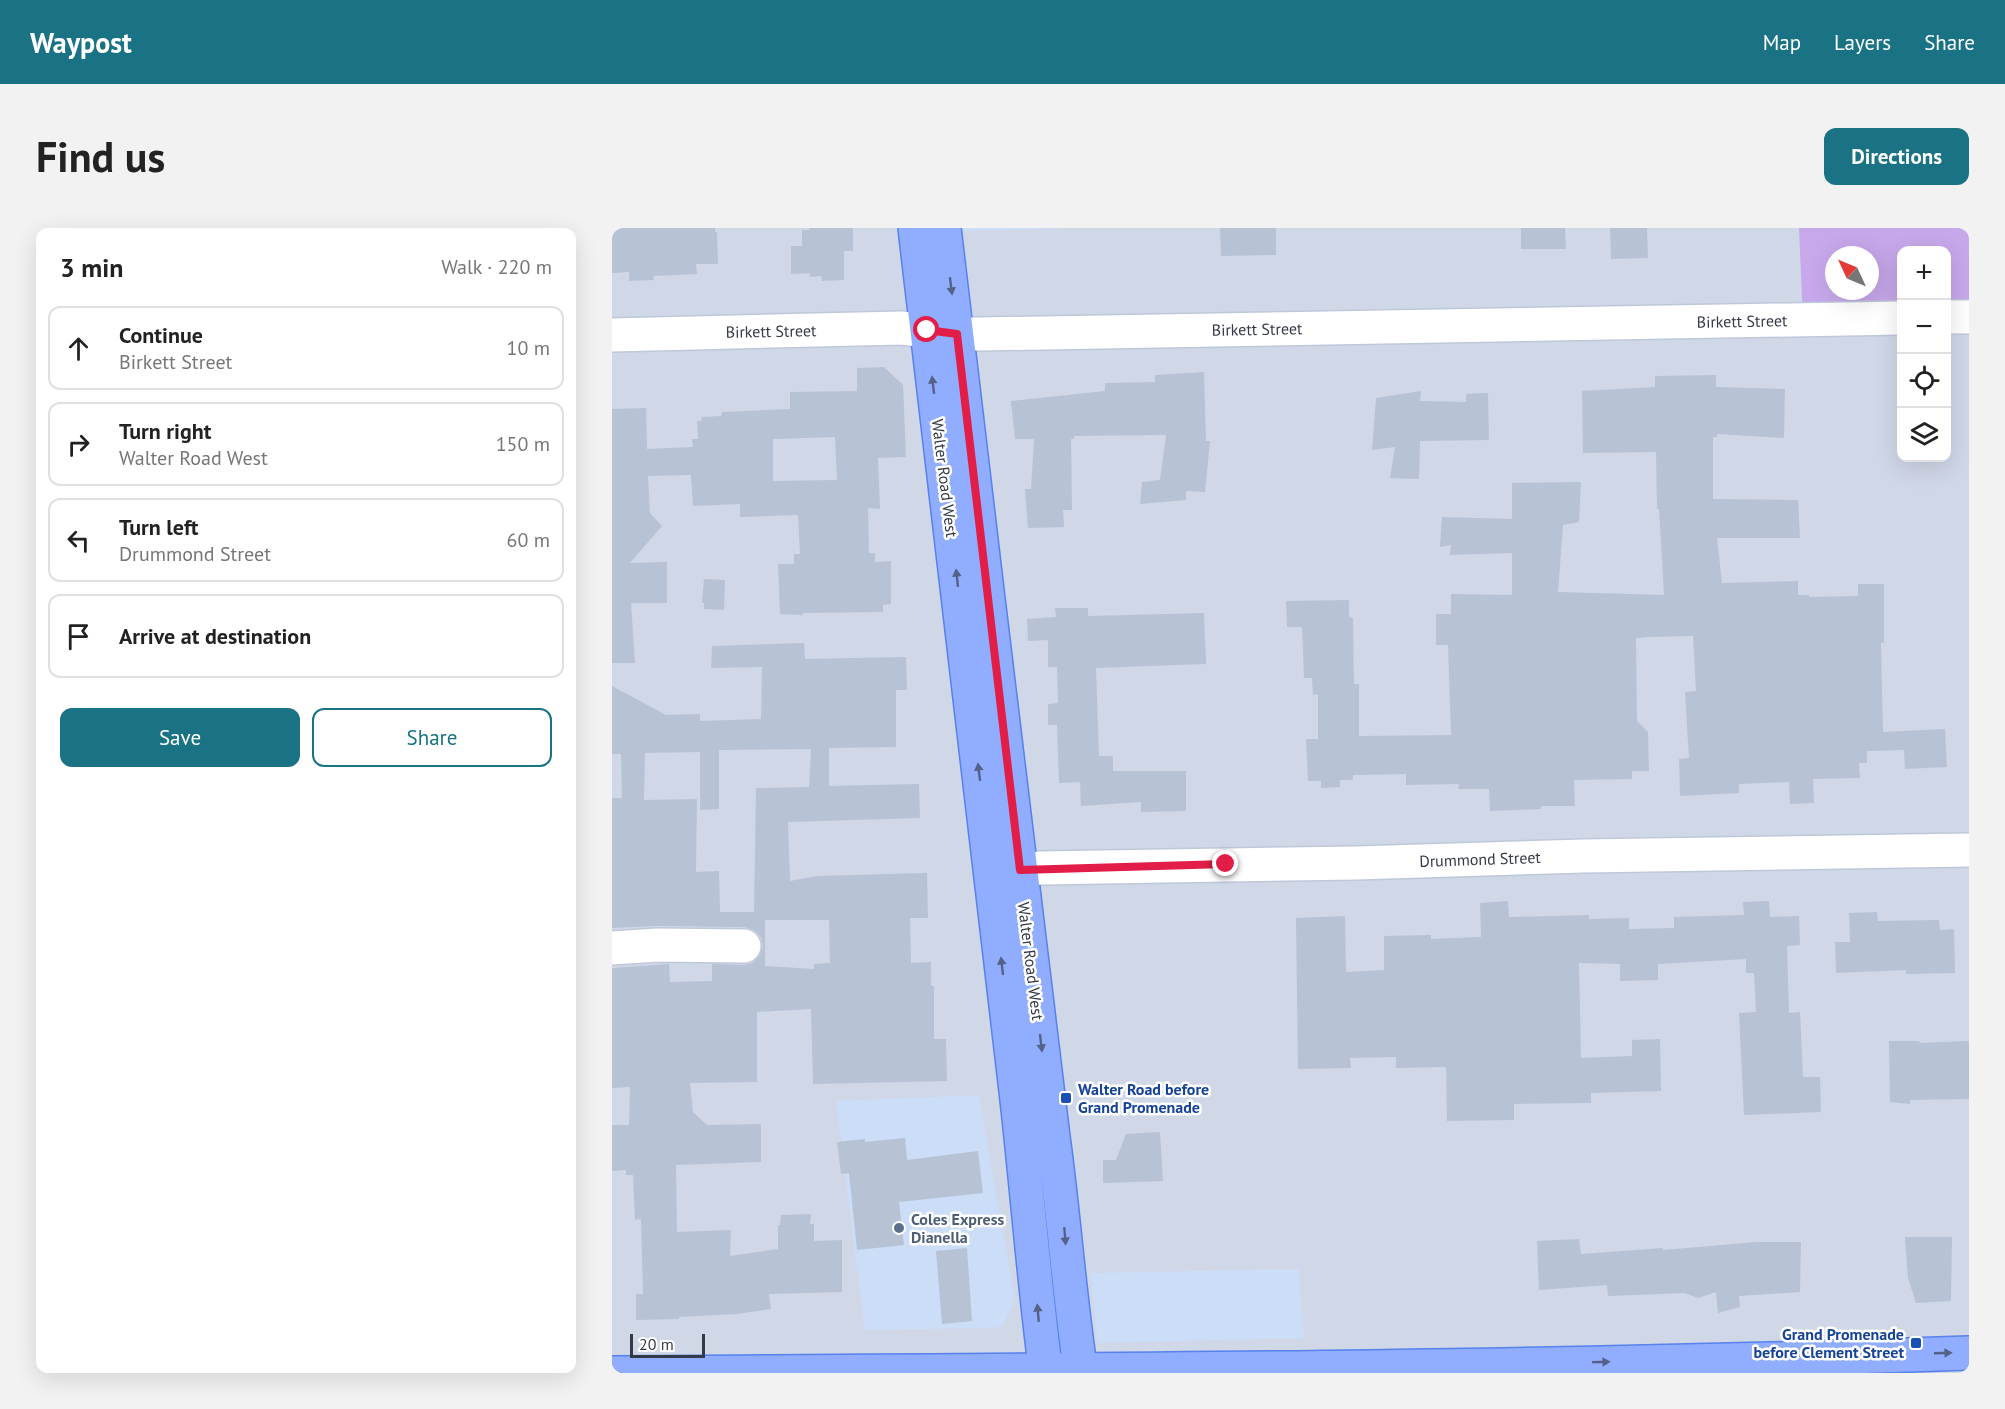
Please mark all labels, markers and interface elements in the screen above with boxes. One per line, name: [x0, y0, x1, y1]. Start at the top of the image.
text: Waypost: [30, 24, 132, 61]
text: Map: [1763, 29, 1801, 56]
text: Layers: [1834, 29, 1891, 56]
text: Share: [1924, 29, 1975, 56]
button: Directions: [1824, 128, 1969, 185]
text: Find us: [36, 129, 165, 184]
north arrow: [1825, 246, 1879, 300]
map controls: [1897, 246, 1951, 462]
button: +: [1897, 246, 1951, 300]
text: 3 min: [60, 251, 123, 284]
text: Walk · 220 m: [441, 254, 552, 280]
one-way arrow: [946, 277, 956, 296]
button: −: [1897, 300, 1951, 354]
street label: Birkett Street: [1697, 310, 1788, 332]
route start: [913, 316, 939, 342]
street label: Birkett Street: [1212, 318, 1303, 340]
street label: Birkett Street: [726, 320, 817, 342]
text: Continue: [119, 321, 203, 349]
icon: ahead: [62, 332, 95, 365]
text: 10 m: [507, 335, 550, 361]
text: Birkett Street: [119, 349, 232, 375]
button: locate: [1897, 354, 1951, 408]
one-way arrow: [929, 375, 938, 394]
button: layers: [1897, 408, 1951, 462]
text: Turn right: [119, 417, 211, 445]
street label: Walter Road West: [928, 418, 962, 539]
icon: right: [62, 428, 95, 461]
text: 150 m: [496, 431, 550, 457]
text: Walter Road West: [119, 445, 268, 471]
text: Turn left: [119, 513, 199, 541]
icon: left: [62, 524, 95, 557]
text: 60 m: [507, 527, 550, 553]
text: Drummond Street: [119, 541, 271, 567]
one-way arrow: [952, 569, 962, 588]
icon: arrive: [62, 620, 95, 653]
text: Arrive at destination: [119, 622, 311, 650]
button: Save: [60, 708, 300, 767]
button: Share: [312, 708, 552, 767]
one-way arrow: [974, 763, 984, 782]
street label: Drummond Street: [1419, 847, 1542, 871]
route end: [1212, 850, 1238, 876]
street label: Walter Road West: [1014, 901, 1048, 1022]
one-way arrow: [997, 956, 1006, 975]
one-way arrow: [1036, 1033, 1046, 1052]
place label: Walter Road before Grand Promenade: [1078, 1079, 1209, 1117]
marker: Walter Road before Grand Promenade: [1059, 1091, 1073, 1105]
place label: Coles Express Dianella: [911, 1209, 1004, 1247]
marker: Coles Express Dianella: [892, 1221, 906, 1235]
one-way arrow: [1060, 1227, 1070, 1246]
one-way arrow: [1033, 1303, 1043, 1322]
place label: Grand Promenade before Clement Street: [1753, 1324, 1904, 1362]
scale bar: [630, 1331, 705, 1358]
text: 20 m: [639, 1334, 674, 1354]
marker: Grand Promenade before Clement Street: [1909, 1336, 1923, 1350]
one-way arrow: [1933, 1349, 1952, 1358]
one-way arrow: [1592, 1357, 1611, 1367]

